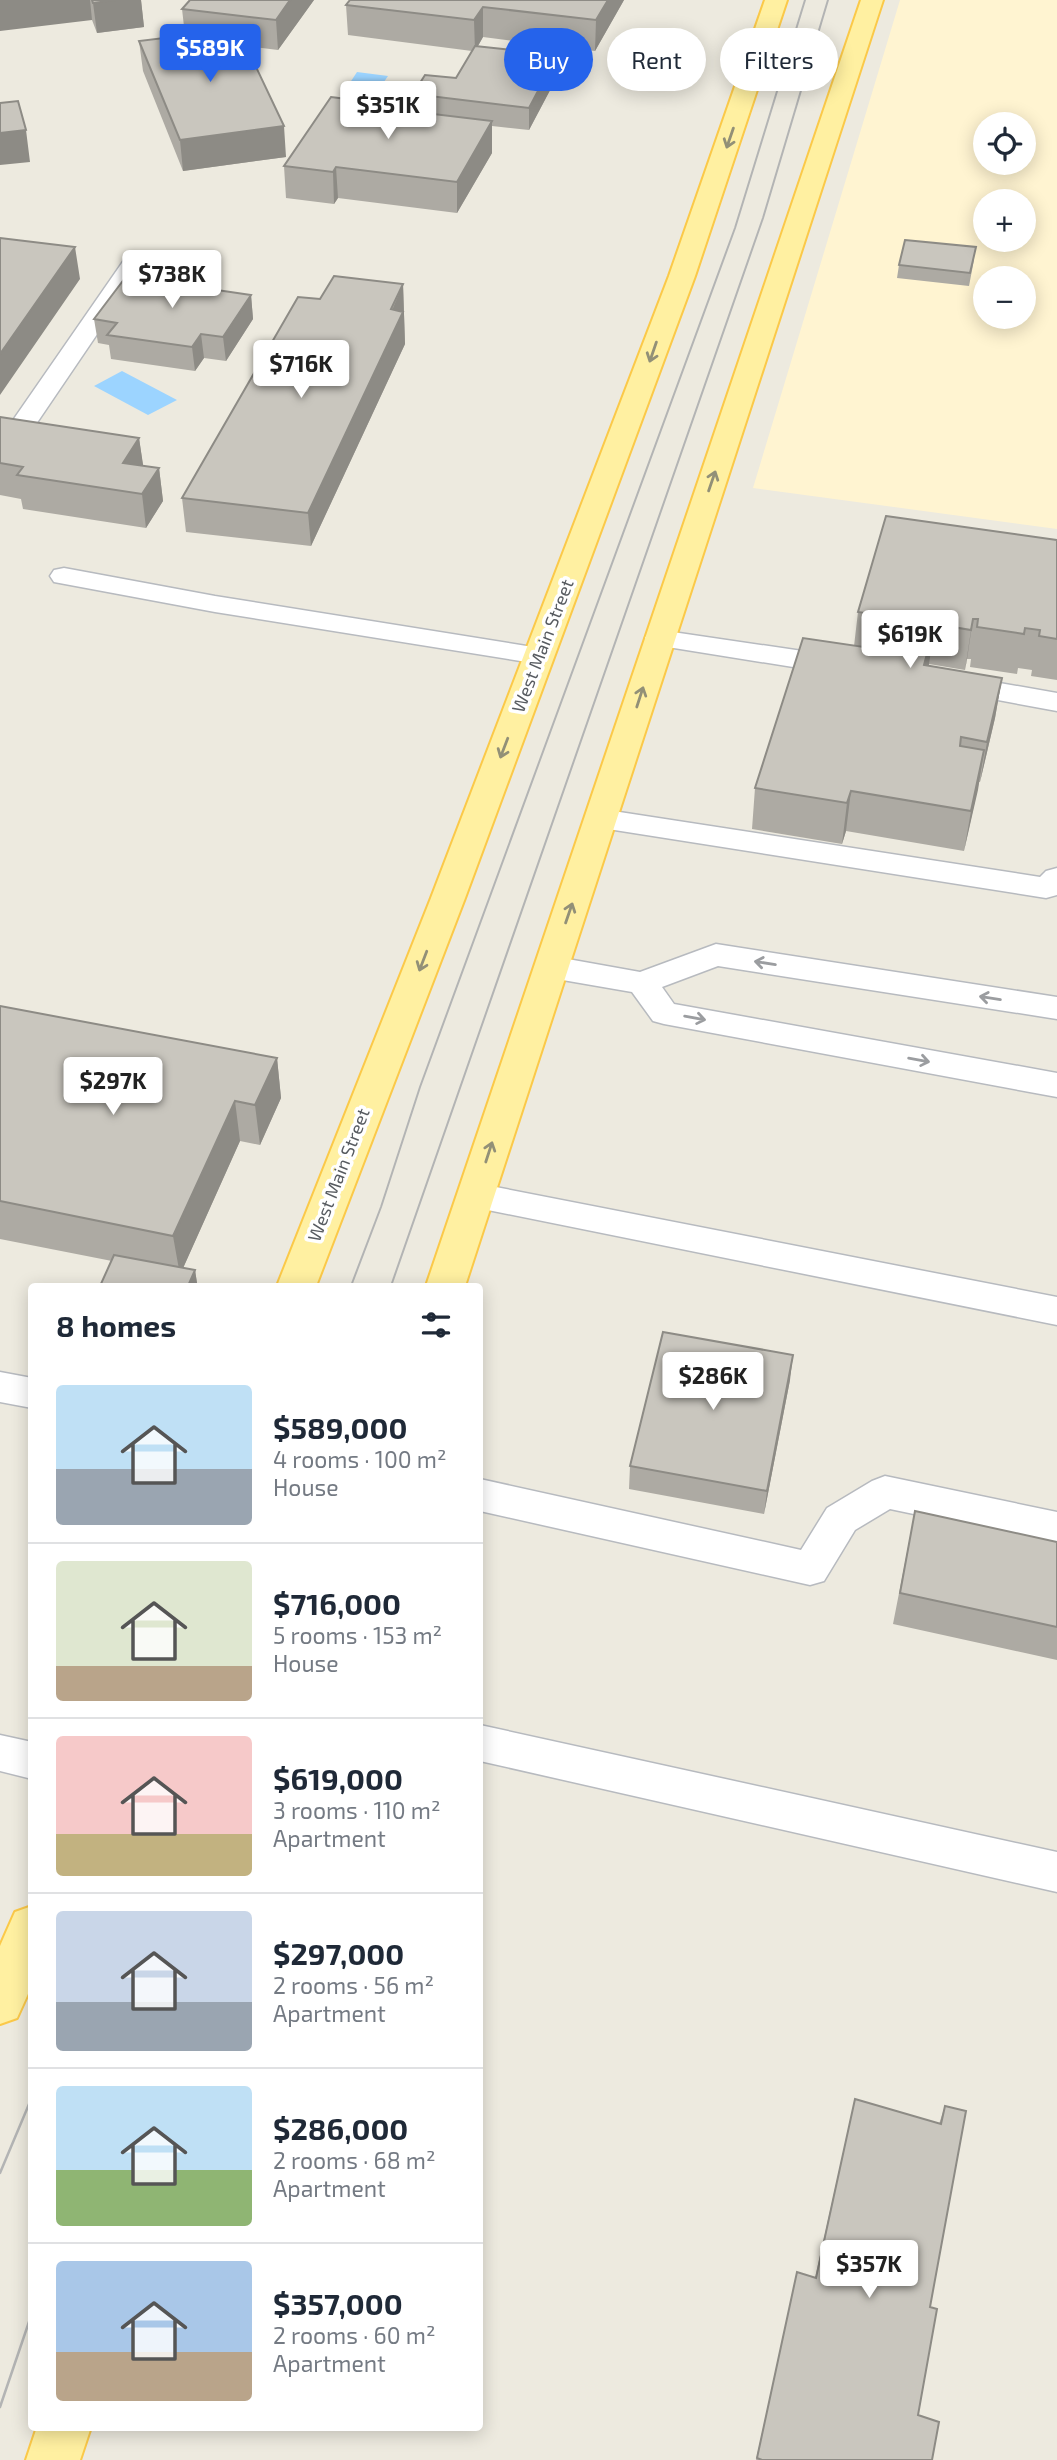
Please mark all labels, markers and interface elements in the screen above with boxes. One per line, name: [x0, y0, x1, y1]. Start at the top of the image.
pin: $589K: [161, 24, 259, 84]
chip: Buy: [504, 28, 593, 91]
chip: Rent: [607, 28, 706, 91]
chip: Filters: [720, 28, 838, 91]
text: $589K: [176, 33, 244, 61]
pin: $351K: [339, 82, 437, 141]
text: $351K: [356, 90, 420, 118]
map controls: [973, 112, 1036, 329]
button: locate: [973, 112, 1036, 175]
one-way arrow: [723, 126, 735, 148]
button: +: [973, 189, 1036, 252]
pin: $738K: [123, 250, 221, 310]
text: $738K: [138, 259, 206, 287]
button: −: [973, 266, 1036, 329]
pin: $716K: [252, 340, 350, 400]
one-way arrow: [646, 340, 658, 362]
text: $716K: [269, 349, 333, 377]
one-way arrow: [707, 470, 719, 492]
street label: West Main Street: [507, 576, 578, 715]
pin: $619K: [861, 610, 959, 670]
text: $619K: [878, 619, 943, 647]
one-way arrow: [635, 686, 647, 708]
one-way arrow: [497, 737, 509, 759]
one-way arrow: [564, 902, 576, 924]
one-way arrow: [416, 949, 429, 971]
one-way arrow: [754, 956, 777, 969]
one-way arrow: [979, 991, 1001, 1004]
one-way arrow: [683, 1012, 706, 1025]
one-way arrow: [907, 1053, 930, 1067]
pin: $297K: [64, 1058, 162, 1117]
text: $297K: [80, 1066, 147, 1094]
street label: West Main Street: [303, 1105, 374, 1244]
one-way arrow: [484, 1141, 497, 1163]
icon: filters: [417, 1306, 455, 1344]
text: 8 homes: [56, 1307, 176, 1343]
pin: $286K: [664, 1352, 762, 1412]
text: $286K: [678, 1361, 748, 1389]
text: $589,000: [273, 1409, 407, 1445]
icon: home: [112, 1413, 196, 1497]
text: 4 rooms · 100 m²: [273, 1445, 447, 1473]
text: House: [273, 1473, 339, 1501]
text: $716,000: [273, 1585, 401, 1621]
icon: home: [112, 1589, 196, 1673]
text: 5 rooms · 153 m²: [273, 1621, 442, 1649]
text: House: [273, 1649, 339, 1677]
text: $619,000: [273, 1760, 403, 1796]
icon: home: [112, 1764, 196, 1848]
text: 3 rooms · 110 m²: [273, 1796, 440, 1824]
text: Apartment: [273, 1824, 386, 1852]
text: $297,000: [273, 1935, 404, 1971]
icon: home: [112, 1939, 196, 2023]
text: 2 rooms · 56 m²: [273, 1971, 434, 1999]
text: Apartment: [273, 1999, 386, 2027]
text: $286,000: [273, 2110, 408, 2146]
icon: home: [112, 2114, 196, 2198]
text: 2 rooms · 68 m²: [273, 2146, 436, 2174]
text: Apartment: [273, 2174, 386, 2202]
pin: $357K: [820, 2240, 918, 2300]
text: $357K: [836, 2249, 902, 2277]
text: $357,000: [273, 2285, 403, 2321]
icon: home: [112, 2289, 196, 2373]
text: 2 rooms · 60 m²: [273, 2321, 435, 2349]
text: Apartment: [273, 2349, 386, 2377]

